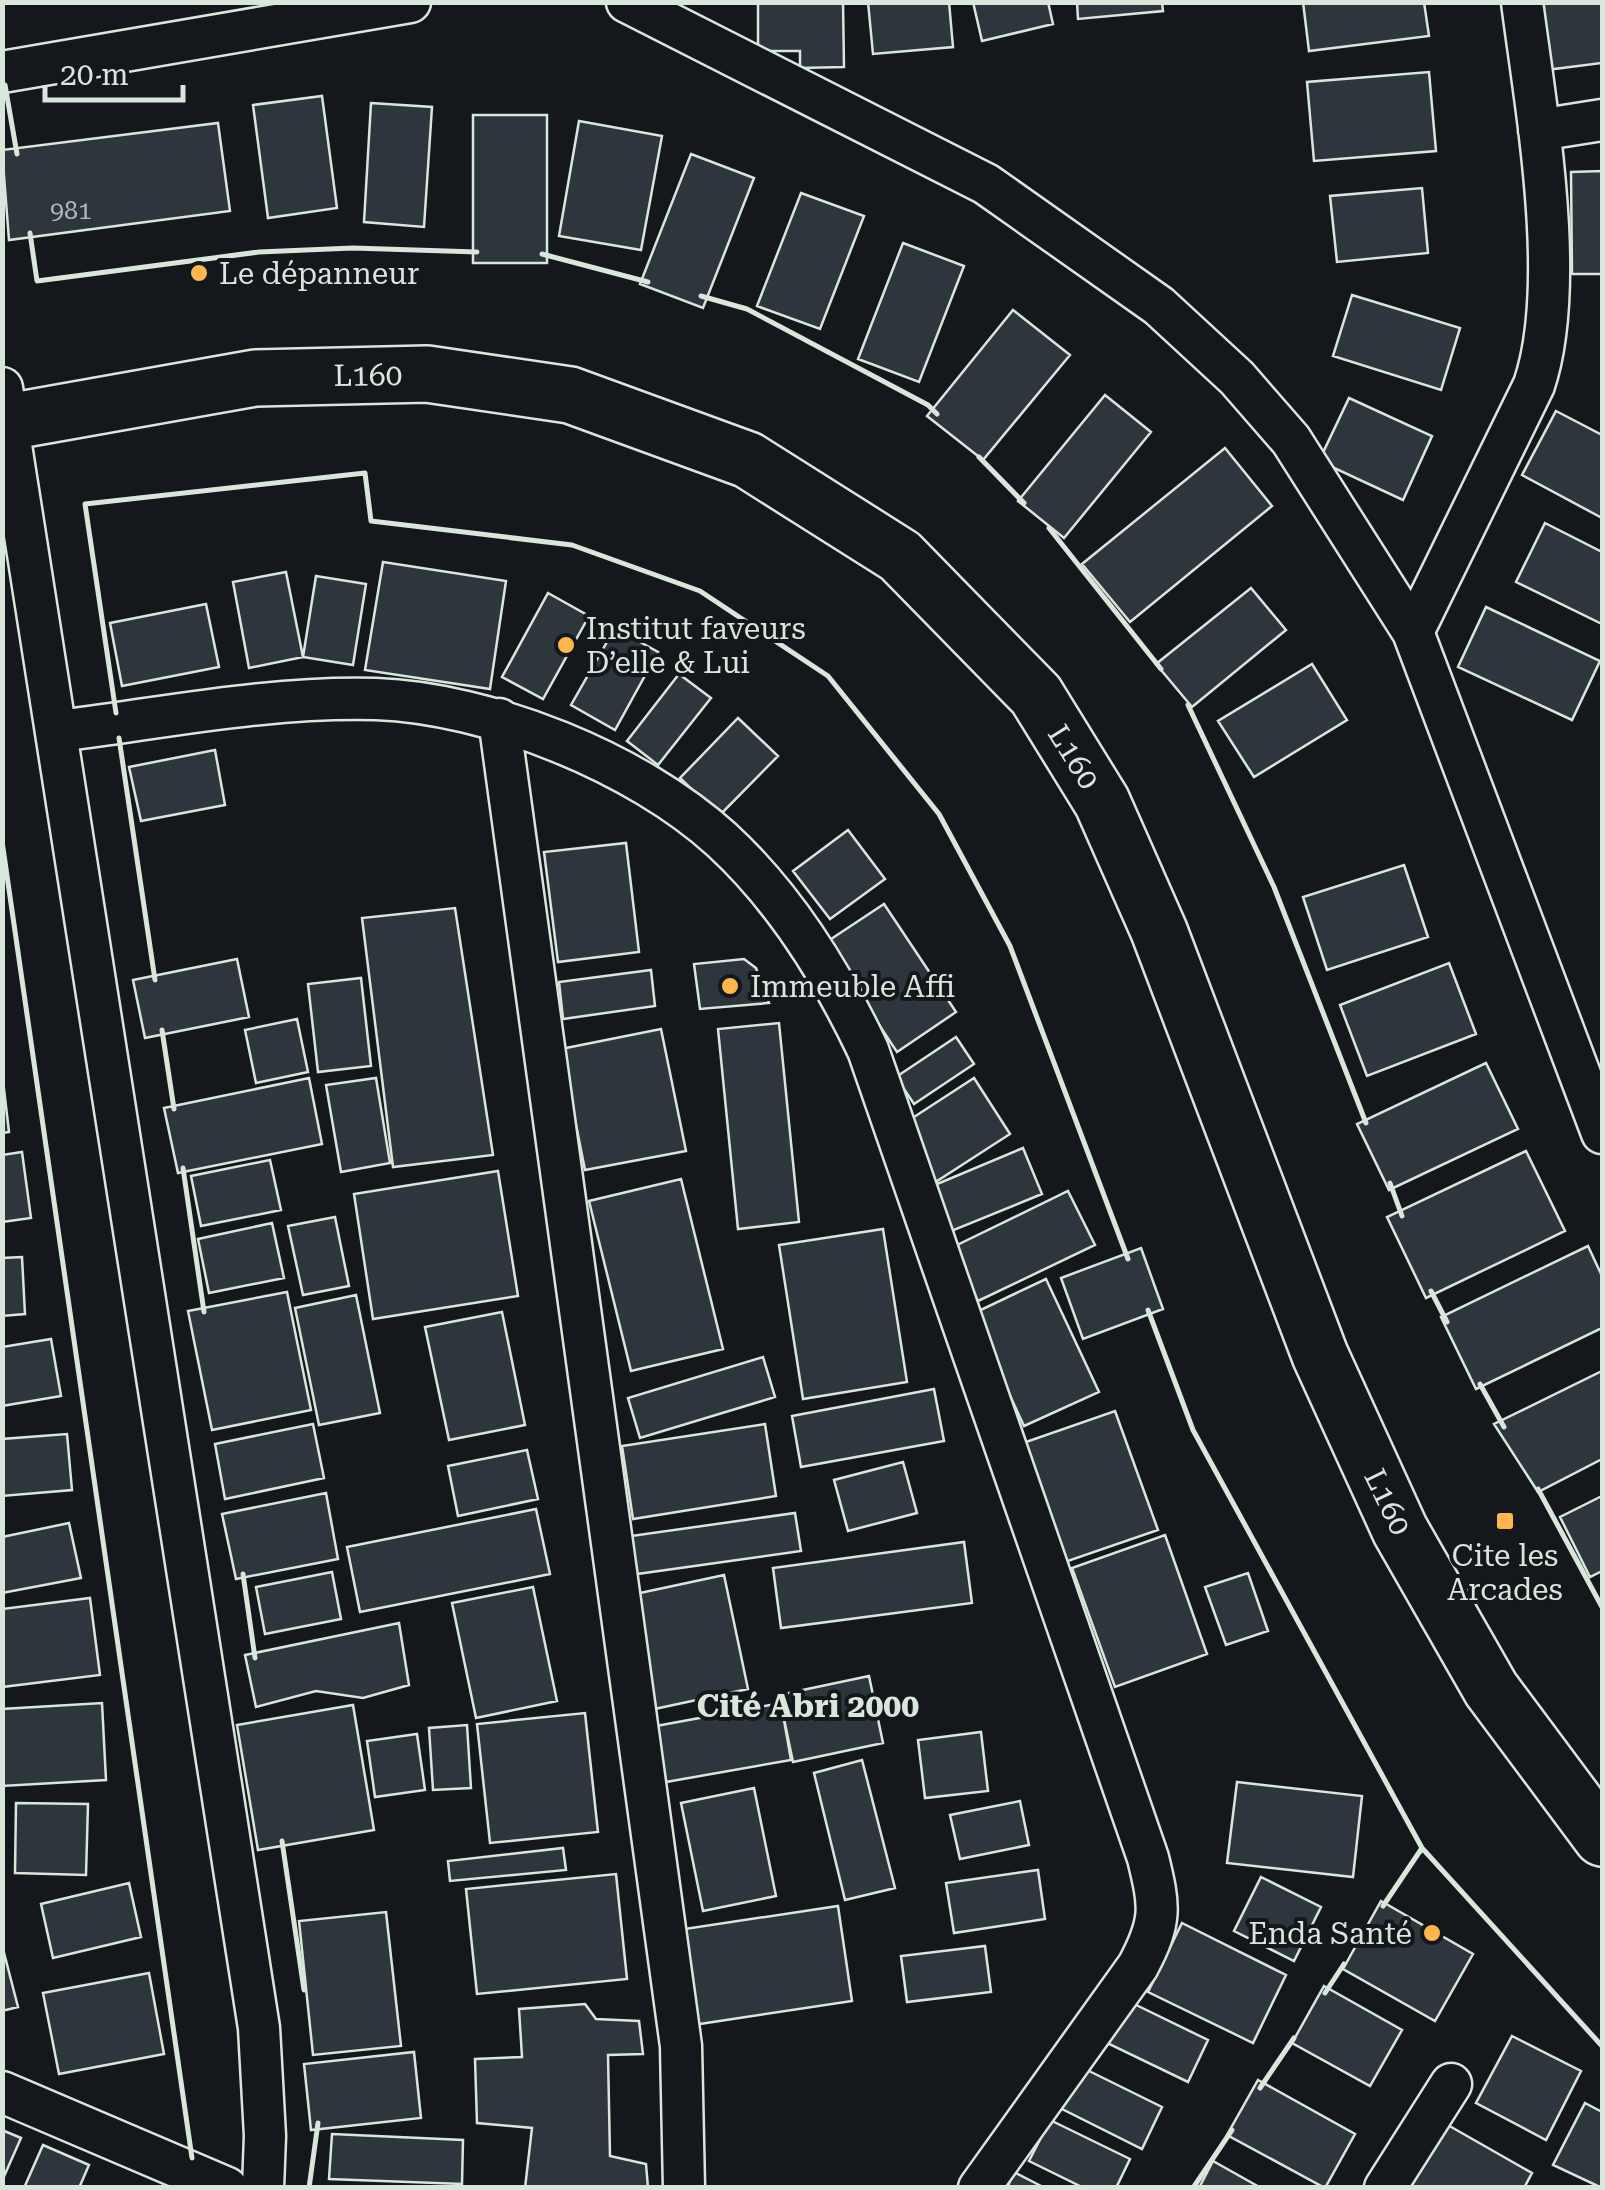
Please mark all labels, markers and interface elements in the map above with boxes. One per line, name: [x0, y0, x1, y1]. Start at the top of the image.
scale bar: [45, 40, 182, 102]
text: 20 m: [60, 57, 129, 92]
house number: 981: [50, 196, 92, 225]
place label: Le dépanneur: [219, 256, 419, 291]
marker: Le dépanneur: [188, 262, 210, 284]
street label: L160: [333, 357, 403, 393]
place label: Institut faveurs D’elle & Lui: [586, 611, 806, 680]
marker: Institut faveurs D’elle & Lui: [555, 634, 577, 656]
street label: L160: [1041, 718, 1107, 796]
place label: Immeuble Affi: [750, 969, 955, 1004]
marker: Immeuble Affi: [719, 975, 741, 997]
street label: L160: [1357, 1463, 1419, 1541]
marker: Cite les Arcades: [1494, 1510, 1516, 1532]
place label: Cite les Arcades: [1447, 1538, 1563, 1607]
district label: Cité Abri 2000: [697, 1687, 919, 1725]
place label: Enda Santé: [1249, 1916, 1412, 1951]
marker: Enda Santé: [1421, 1922, 1443, 1944]

